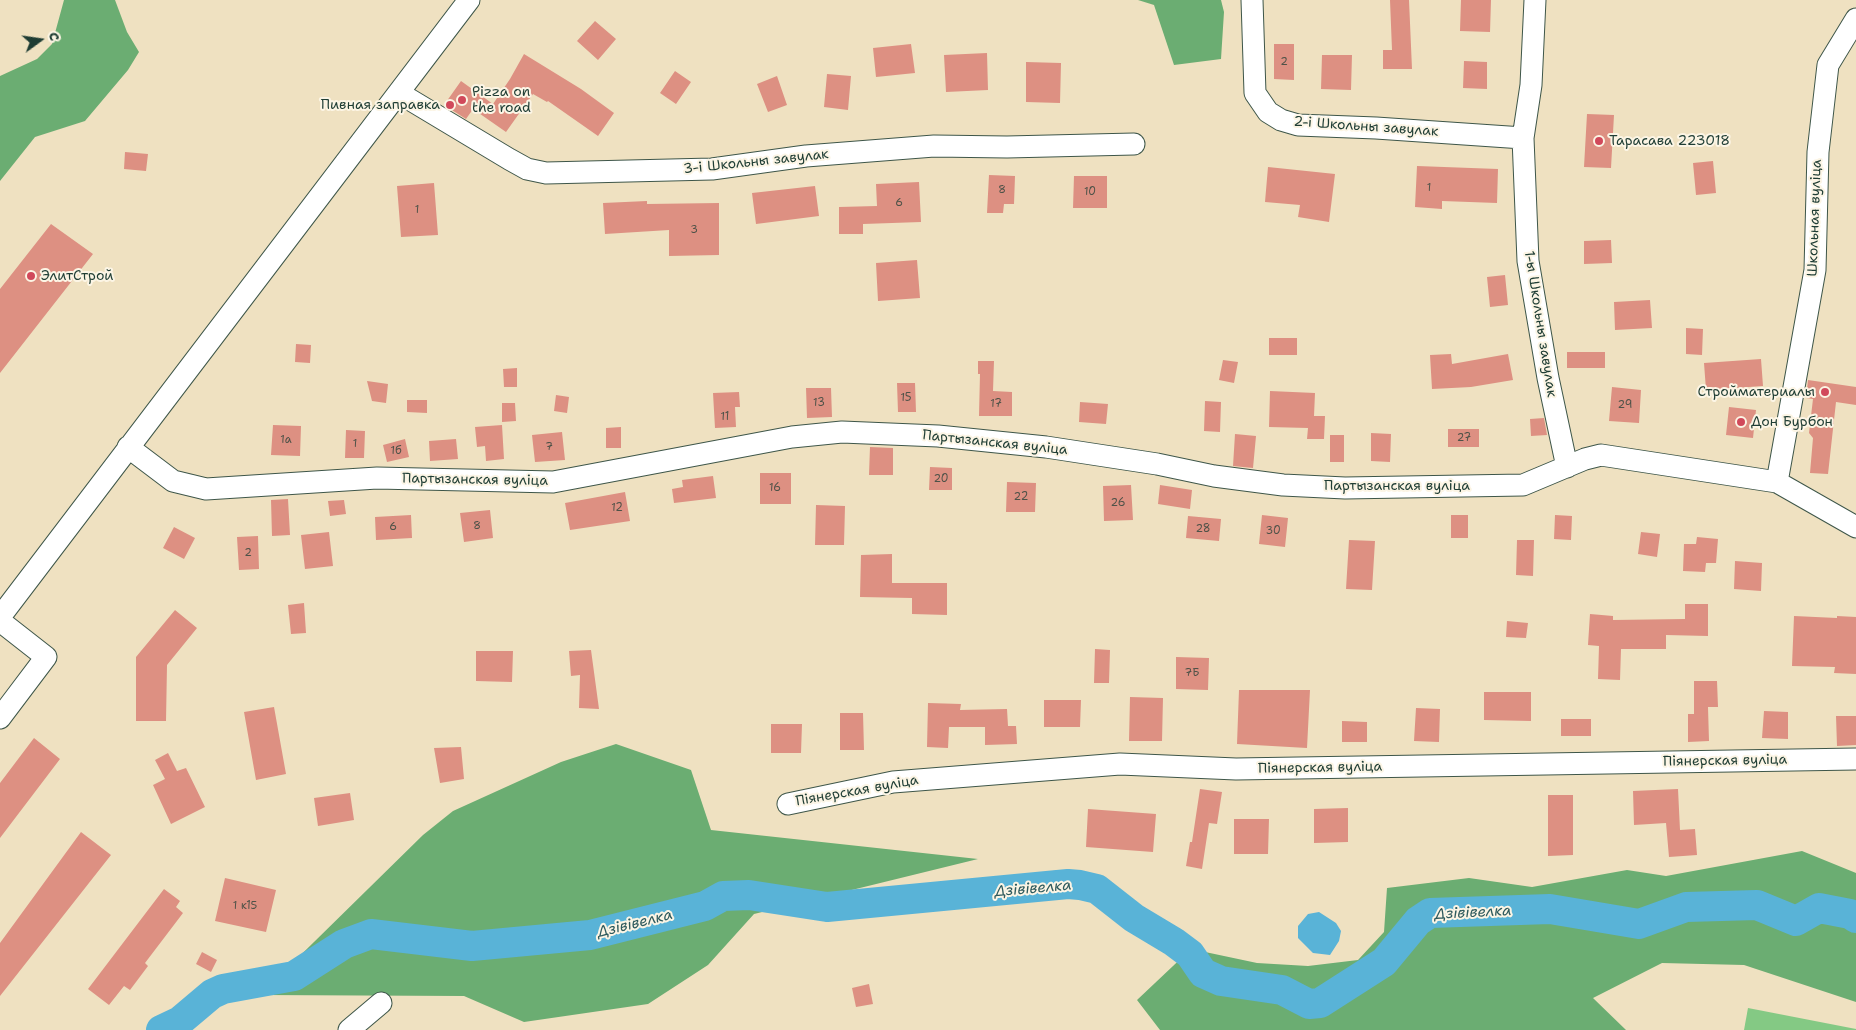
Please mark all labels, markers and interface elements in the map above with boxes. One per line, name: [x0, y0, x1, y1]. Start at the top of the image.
north arrow: [15, 15, 65, 65]
text: С: [45, 30, 64, 43]
house number: 2: [1280, 55, 1288, 69]
place label: Pizza on the road: [472, 84, 531, 116]
marker: Pizza on the road: [456, 94, 468, 106]
place label: Пивная заправка: [321, 97, 440, 113]
marker: Пивная заправка: [444, 99, 456, 111]
street label: 2-і Школьны завулак: [1293, 114, 1439, 140]
place label: Тарасава 223018: [1609, 133, 1730, 149]
marker: Тарасава 223018: [1593, 135, 1605, 147]
street label: 3-і Школьны завулак: [683, 146, 829, 178]
street label: Школьная вуліца: [1805, 159, 1825, 277]
house number: 1: [1427, 181, 1431, 195]
house number: 8: [998, 183, 1006, 197]
house number: 10: [1084, 185, 1096, 199]
house number: 6: [895, 196, 903, 210]
house number: 1: [415, 203, 419, 217]
house number: 3: [690, 223, 698, 237]
street label: 1-ы Школьны завулак: [1520, 250, 1560, 398]
place label: ЭлитСтрой: [41, 268, 113, 284]
marker: ЭлитСтрой: [25, 270, 37, 282]
place label: Стройматериалы: [1697, 384, 1815, 400]
marker: Стройматериалы: [1819, 386, 1831, 398]
house number: 15: [900, 391, 912, 405]
house number: 13: [813, 396, 825, 410]
house number: 17: [990, 397, 1002, 411]
house number: 29: [1618, 398, 1632, 412]
house number: 11: [721, 410, 729, 424]
place label: Дон Бурбон: [1751, 414, 1833, 430]
marker: Дон Бурбон: [1735, 416, 1747, 428]
street label: Партызанская вуліца: [922, 427, 1068, 459]
house number: 27: [1457, 431, 1471, 445]
house number: 1а: [280, 433, 292, 447]
house number: 1: [353, 437, 357, 451]
house number: 7: [545, 440, 553, 454]
house number: 1б: [390, 444, 402, 458]
street label: Партызанская вуліца: [402, 470, 548, 490]
house number: 20: [933, 472, 949, 486]
street label: Партызанская вуліца: [1324, 478, 1470, 494]
house number: 16: [769, 481, 781, 495]
house number: 22: [1014, 490, 1028, 504]
house number: 26: [1111, 496, 1125, 510]
house number: 12: [611, 501, 623, 515]
house number: 8: [473, 519, 481, 533]
house number: 6: [389, 520, 397, 534]
house number: 28: [1195, 522, 1211, 536]
house number: 30: [1265, 524, 1281, 538]
house number: 2: [244, 546, 252, 560]
house number: 7Б: [1185, 666, 1199, 680]
street label: Піянерская вуліца: [1663, 752, 1787, 770]
street label: Піянерская вуліца: [1258, 759, 1382, 777]
street label: Піянерская вуліца: [794, 772, 920, 810]
water label: Дзівівелка: [994, 877, 1072, 901]
house number: 1 к15: [233, 899, 257, 913]
water label: Дзівівелка: [1434, 902, 1512, 924]
water label: Дзівівелка: [595, 906, 675, 942]

